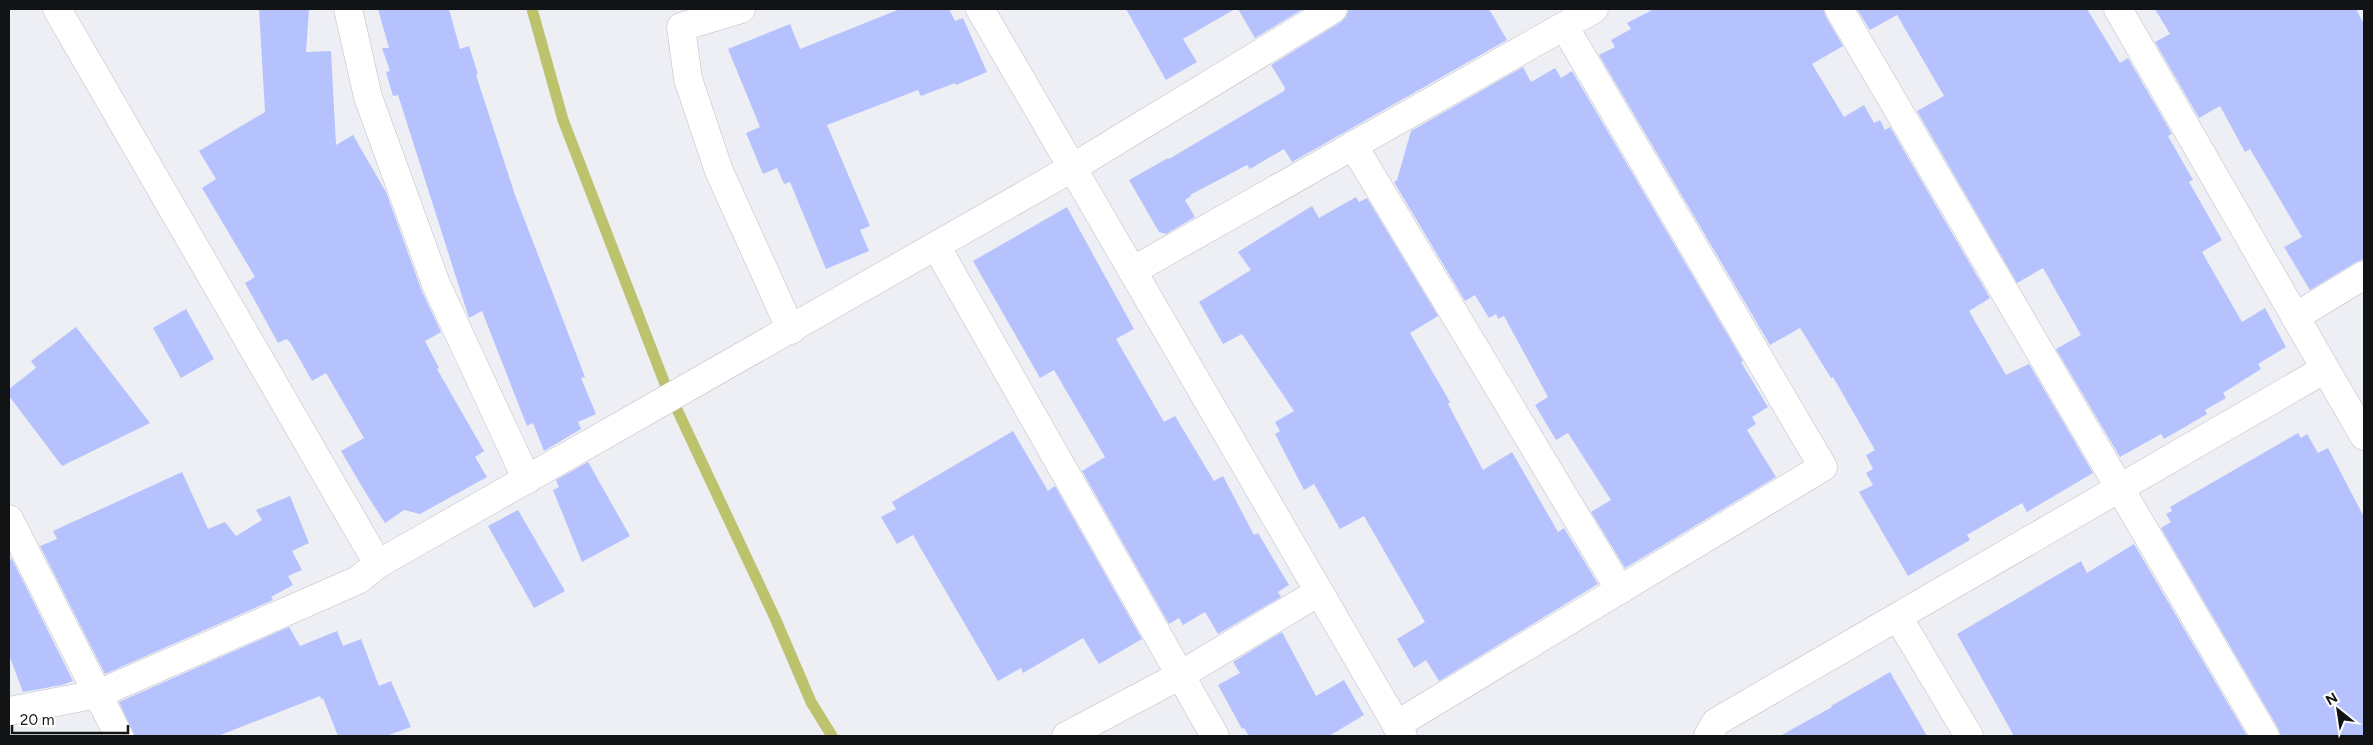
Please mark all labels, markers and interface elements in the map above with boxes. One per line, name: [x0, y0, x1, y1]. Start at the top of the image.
north arrow: [2313, 685, 2363, 735]
text: N: [2323, 689, 2341, 709]
scale bar: [12, 702, 129, 734]
text: 20 m: [20, 711, 54, 729]

